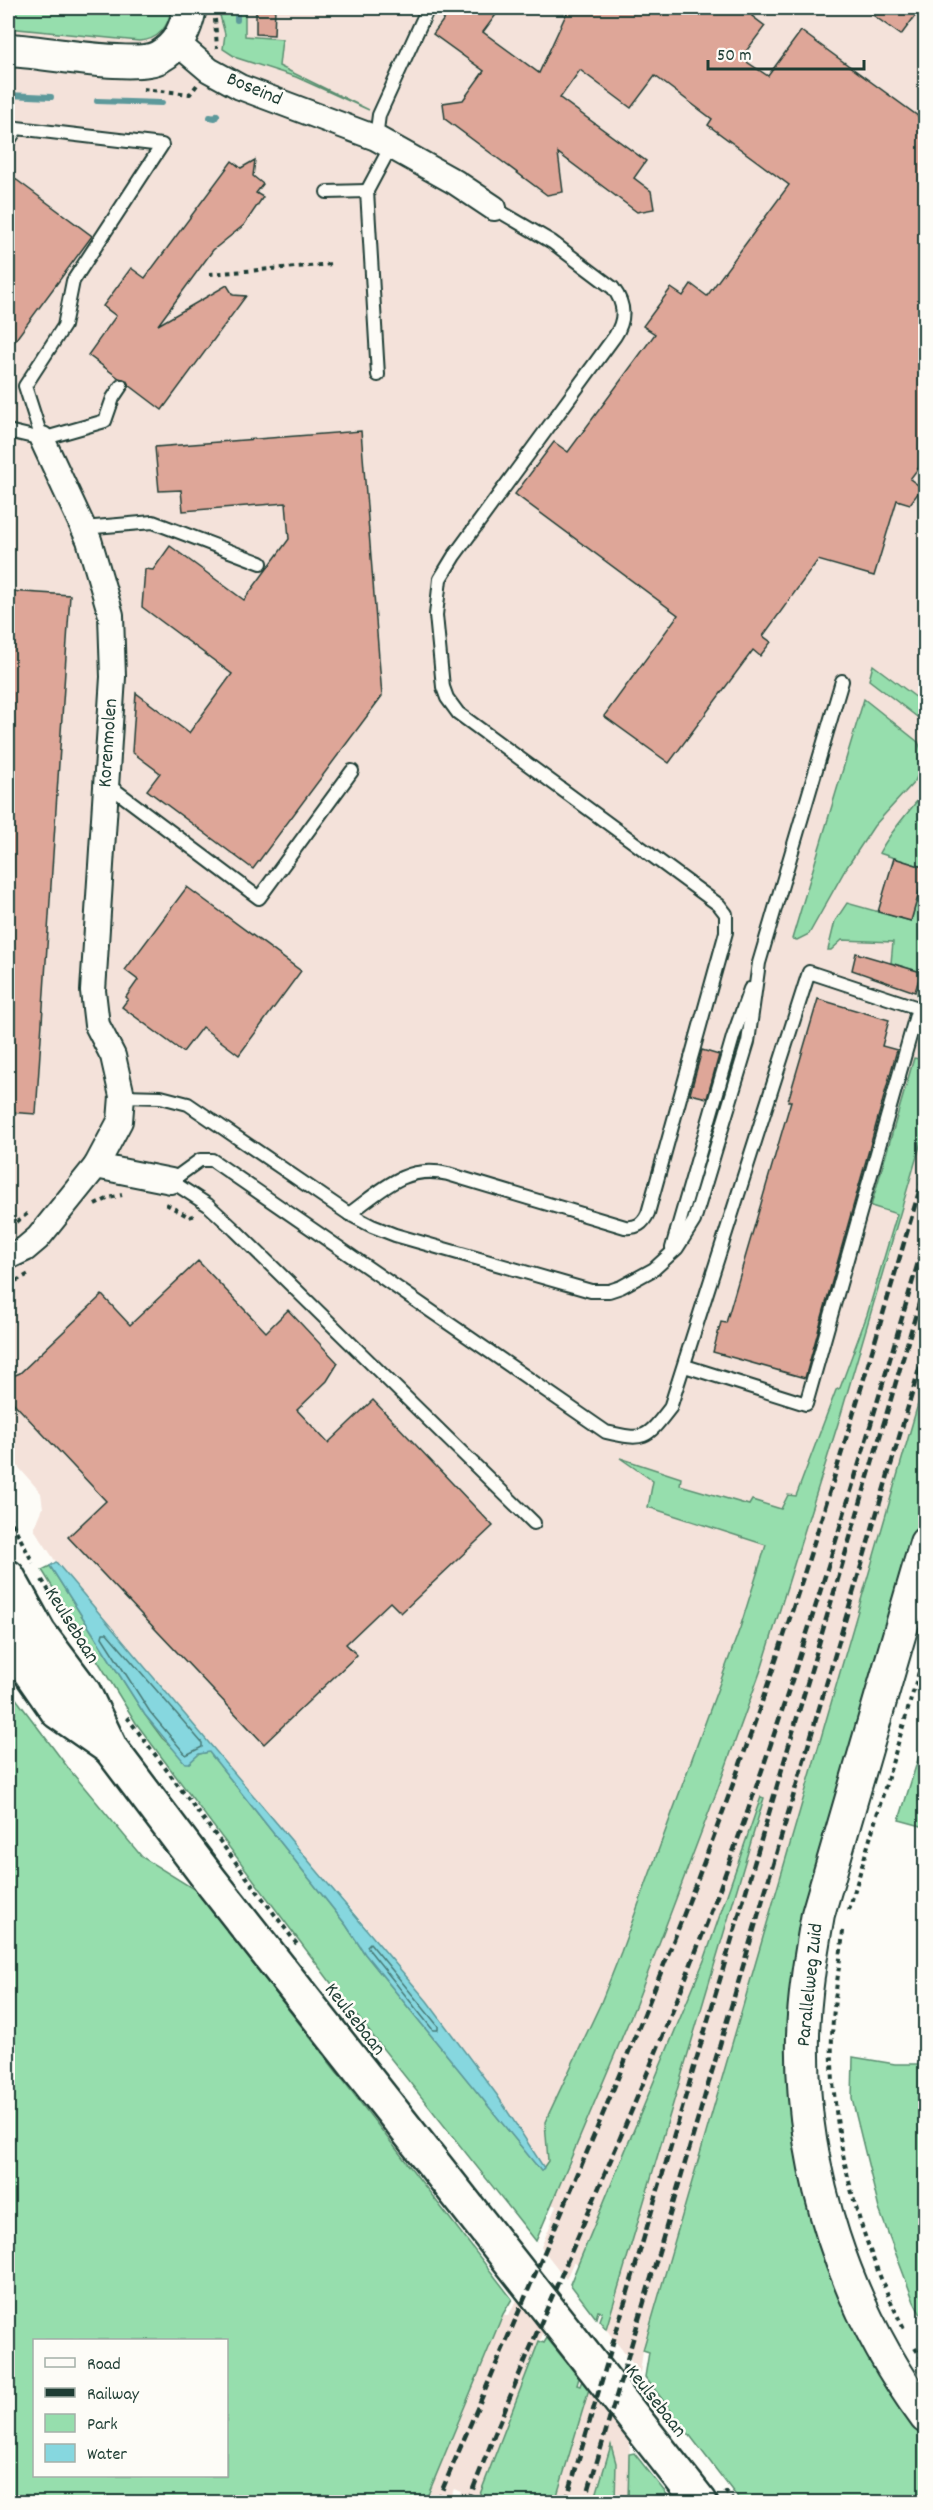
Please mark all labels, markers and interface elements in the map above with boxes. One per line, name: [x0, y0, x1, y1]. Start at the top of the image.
scale bar: [708, 33, 864, 71]
text: 50 m: [717, 44, 752, 69]
street label: Boseind: [222, 66, 286, 114]
street label: Korenmolen: [92, 698, 126, 788]
street label: Keulsebaan: [37, 1582, 105, 1670]
street label: Parallelweg Zuid: [791, 1922, 831, 2048]
street label: Keulsebaan: [317, 1978, 391, 2062]
legend: [33, 2339, 228, 2477]
text: Road: [87, 2353, 121, 2378]
street label: Keulsebaan: [618, 2360, 692, 2444]
text: Railway: [87, 2383, 140, 2408]
text: Park: [87, 2413, 118, 2438]
text: Water: [87, 2443, 127, 2468]

